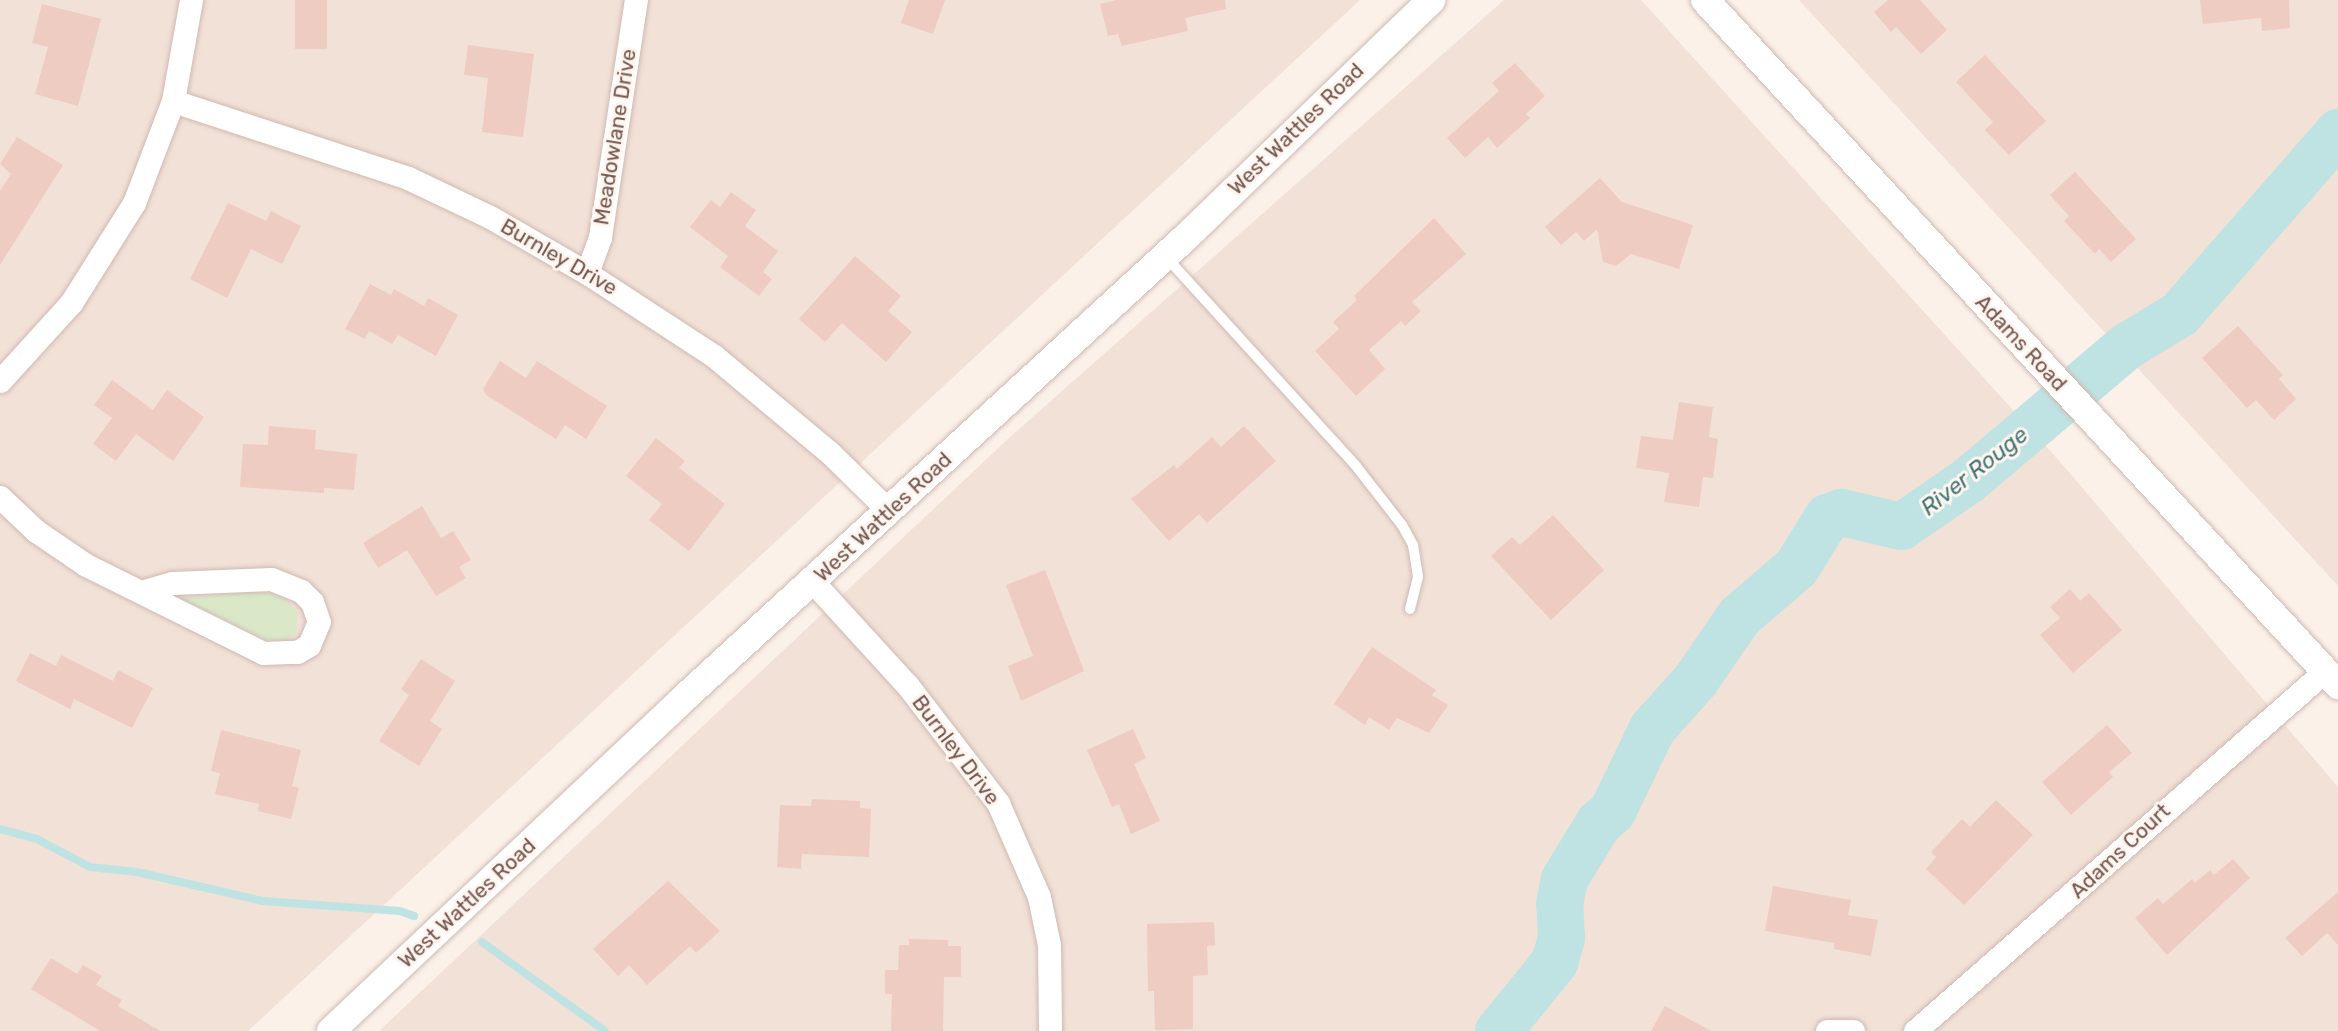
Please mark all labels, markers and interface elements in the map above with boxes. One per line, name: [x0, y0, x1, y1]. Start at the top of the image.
street label: Meadowlane Drive: [589, 47, 641, 227]
street label: West Wattles Road: [1223, 58, 1369, 200]
street label: Burnley Drive: [496, 213, 622, 301]
street label: Adams Road: [1970, 290, 2072, 396]
water label: River Rouge: [1915, 420, 2033, 522]
street label: West Wattles Road: [809, 447, 957, 587]
street label: Burnley Drive: [906, 690, 1006, 810]
street label: Adams Court: [2065, 798, 2175, 904]
street label: West Wattles Road: [393, 833, 541, 973]

